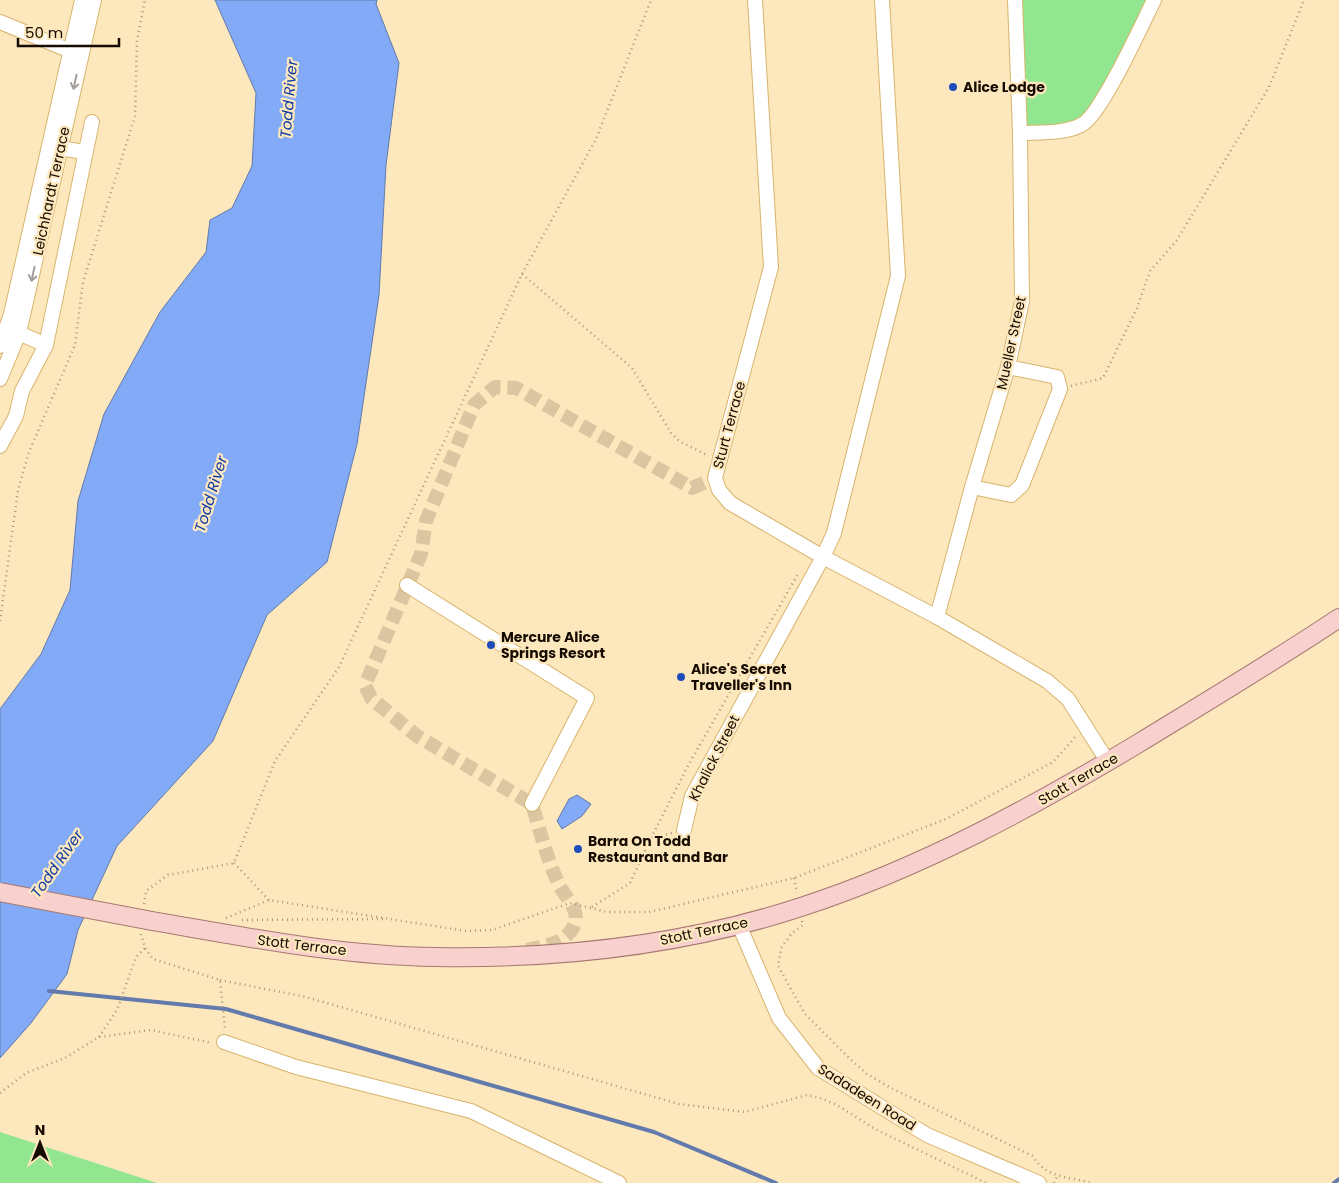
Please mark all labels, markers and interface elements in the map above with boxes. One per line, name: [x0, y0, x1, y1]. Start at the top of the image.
scale bar: [18, 15, 119, 47]
text: 50 m: [25, 22, 63, 43]
water label: Todd River: [275, 58, 302, 139]
one-way arrow: [70, 73, 79, 89]
place label: Alice Lodge: [963, 77, 1045, 97]
marker: Alice Lodge: [947, 81, 959, 93]
street label: Leichhardt Terrace: [28, 125, 74, 257]
one-way arrow: [28, 266, 37, 282]
street label: Mueller Street: [991, 294, 1031, 392]
street label: Sturt Terrace: [708, 379, 750, 471]
water label: Todd River: [189, 453, 232, 535]
place label: Mercure Alice Springs Resort: [501, 627, 605, 663]
marker: Mercure Alice Springs Resort: [485, 639, 497, 651]
place label: Alice's Secret Traveller's Inn: [691, 659, 792, 695]
marker: Alice's Secret Traveller's Inn: [675, 671, 687, 683]
street label: Khalick Street: [684, 712, 744, 804]
street label: Stott Terrace: [1034, 748, 1122, 810]
water label: Todd River: [25, 825, 88, 902]
place label: Barra On Todd Restaurant and Bar: [588, 831, 728, 867]
marker: Barra On Todd Restaurant and Bar: [572, 843, 584, 855]
street label: Stott Terrace: [658, 912, 750, 950]
street label: Stott Terrace: [256, 930, 348, 960]
street label: Sadadeen Road: [814, 1059, 920, 1135]
north arrow: [15, 1118, 65, 1168]
text: N: [35, 1120, 45, 1140]

